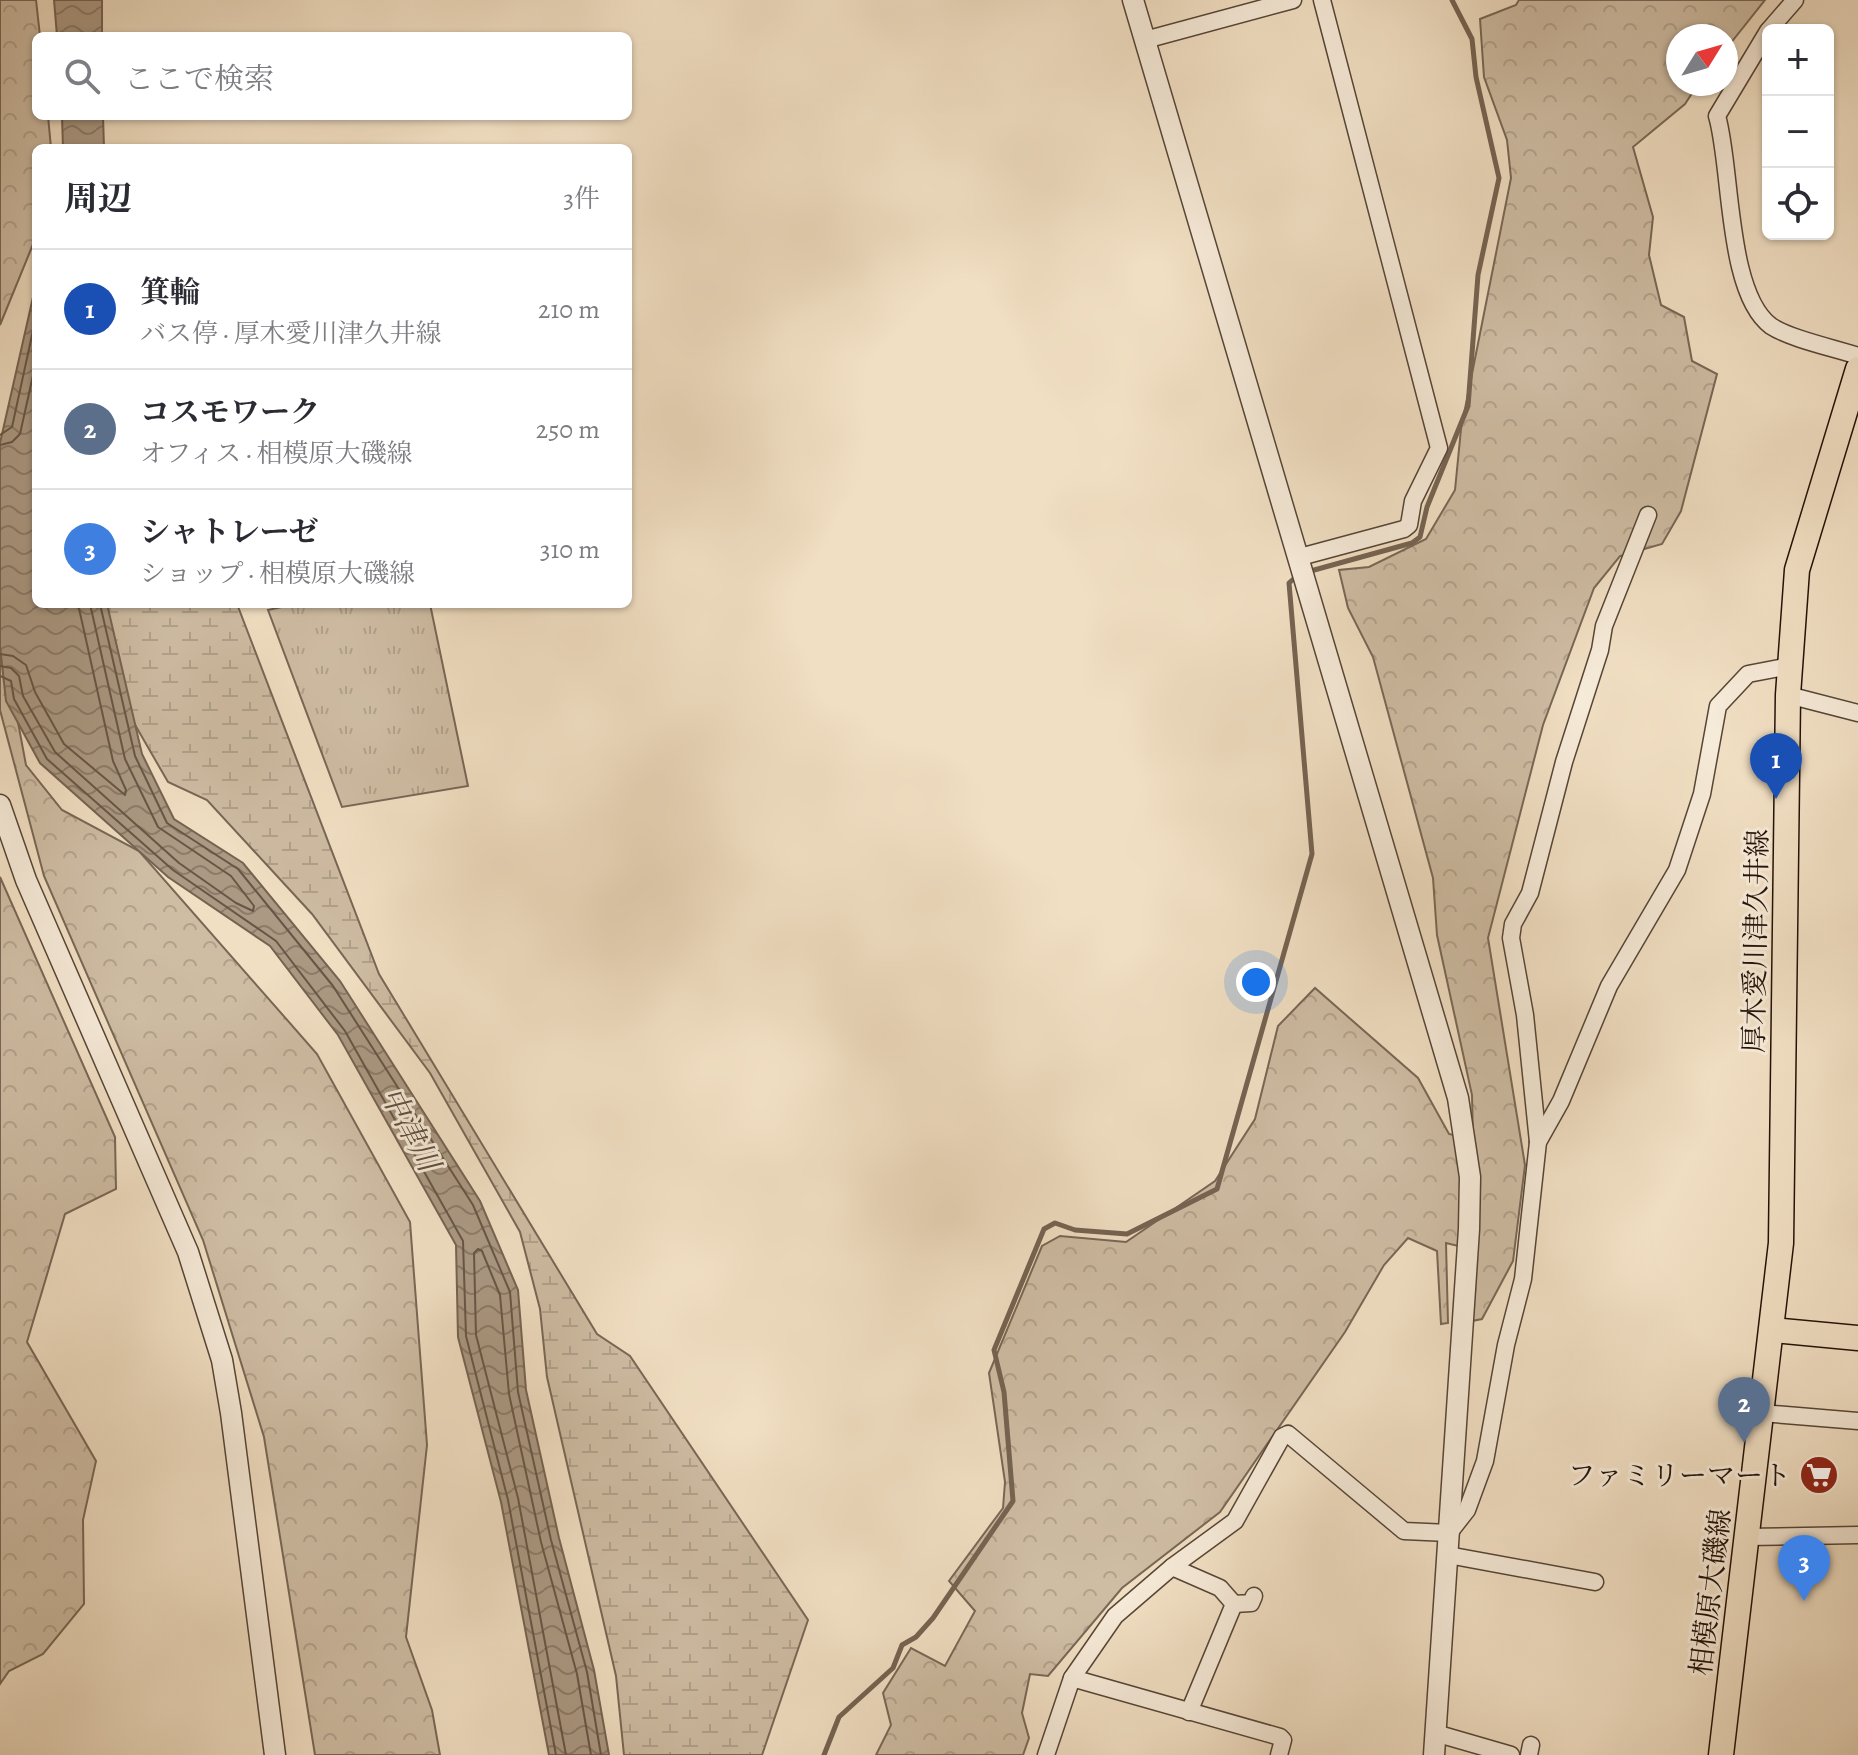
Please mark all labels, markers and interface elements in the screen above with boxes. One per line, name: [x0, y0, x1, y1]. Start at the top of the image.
north arrow: [1666, 24, 1738, 96]
map controls: [1762, 24, 1834, 240]
button: +: [1762, 24, 1834, 96]
search box: [32, 32, 632, 120]
icon: search: [60, 54, 104, 98]
text: ここで検索: [124, 59, 274, 99]
button: −: [1762, 96, 1834, 168]
button: locate: [1762, 168, 1834, 240]
text: 周辺: [64, 175, 132, 222]
text: 3件: [563, 181, 600, 216]
text: 箕輪: [140, 272, 200, 312]
text: 1: [85, 292, 95, 327]
text: 210 m: [538, 292, 600, 327]
text: バス停 · 厚木愛川津久井線: [140, 316, 441, 351]
text: コスモワーク: [140, 392, 320, 432]
text: 2: [84, 412, 96, 447]
text: 250 m: [536, 412, 600, 447]
text: オフィス · 相模原大磯線: [140, 436, 413, 471]
text: シャトレーゼ: [140, 512, 319, 552]
text: 3: [84, 532, 96, 567]
text: 310 m: [540, 532, 600, 567]
text: ショップ · 相模原大磯線: [140, 556, 415, 591]
pin: 1: [1750, 733, 1802, 799]
street label: 厚木愛川津久井線: [1735, 829, 1777, 1053]
your location: [1236, 962, 1276, 1002]
water label: 中津川: [371, 1080, 450, 1181]
pin: 2: [1718, 1377, 1770, 1443]
supermarket icon: ファミリーマート: [1798, 1454, 1840, 1496]
place label: ファミリーマート: [1568, 1457, 1791, 1495]
street label: 相模原大磯線: [1682, 1506, 1740, 1678]
pin: 3: [1778, 1535, 1830, 1601]

